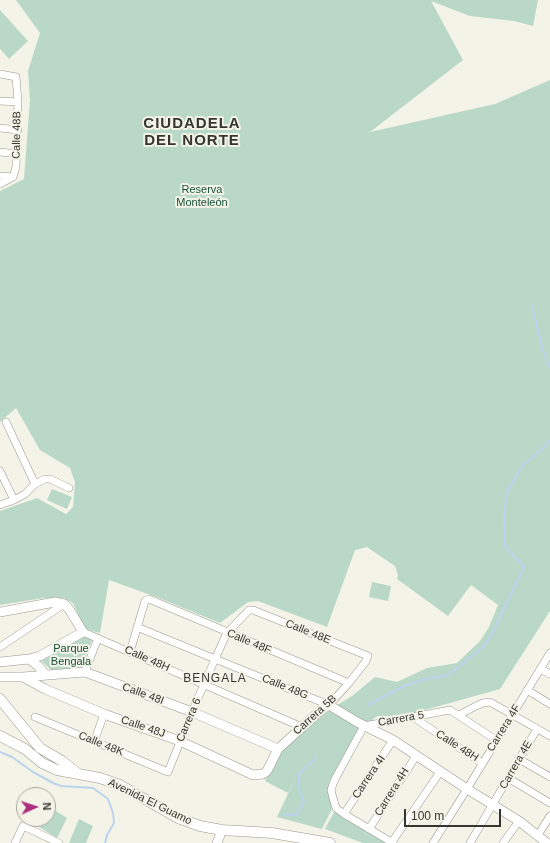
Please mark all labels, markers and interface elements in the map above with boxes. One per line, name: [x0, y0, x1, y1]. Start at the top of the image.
street label: Calle 48B: [10, 111, 24, 159]
district label: CIUDADELA DEL NORTE: [143, 115, 241, 150]
park label: Reserva Monteleón: [176, 183, 228, 209]
street label: Calle 48E: [283, 617, 333, 647]
street label: Calle 48F: [225, 627, 273, 657]
park label: Parque Bengala: [51, 642, 91, 668]
street label: Calle 48H: [122, 643, 172, 675]
district label: BENGALA: [183, 672, 247, 686]
street label: Calle 48G: [260, 672, 310, 702]
street label: Calle 48I: [120, 680, 166, 708]
street label: Carrera 5B: [291, 692, 339, 738]
street label: Carrera 6: [174, 696, 204, 744]
street label: Carrera 4F: [484, 702, 524, 754]
street label: Carrera 5: [377, 708, 425, 730]
street label: Calle 48J: [119, 713, 167, 741]
street label: Calle 48H: [433, 727, 481, 765]
street label: Calle 48K: [76, 729, 126, 759]
street label: Carrera 4E: [497, 738, 535, 792]
street label: Carrera 4I: [350, 753, 388, 801]
street label: Carrera 4H: [372, 765, 412, 819]
street label: Avenida El Guamo: [106, 776, 194, 828]
north arrow: [16, 787, 56, 827]
scale bar: [406, 801, 503, 827]
text: N: [41, 802, 53, 811]
text: 100 m: [411, 809, 444, 823]

